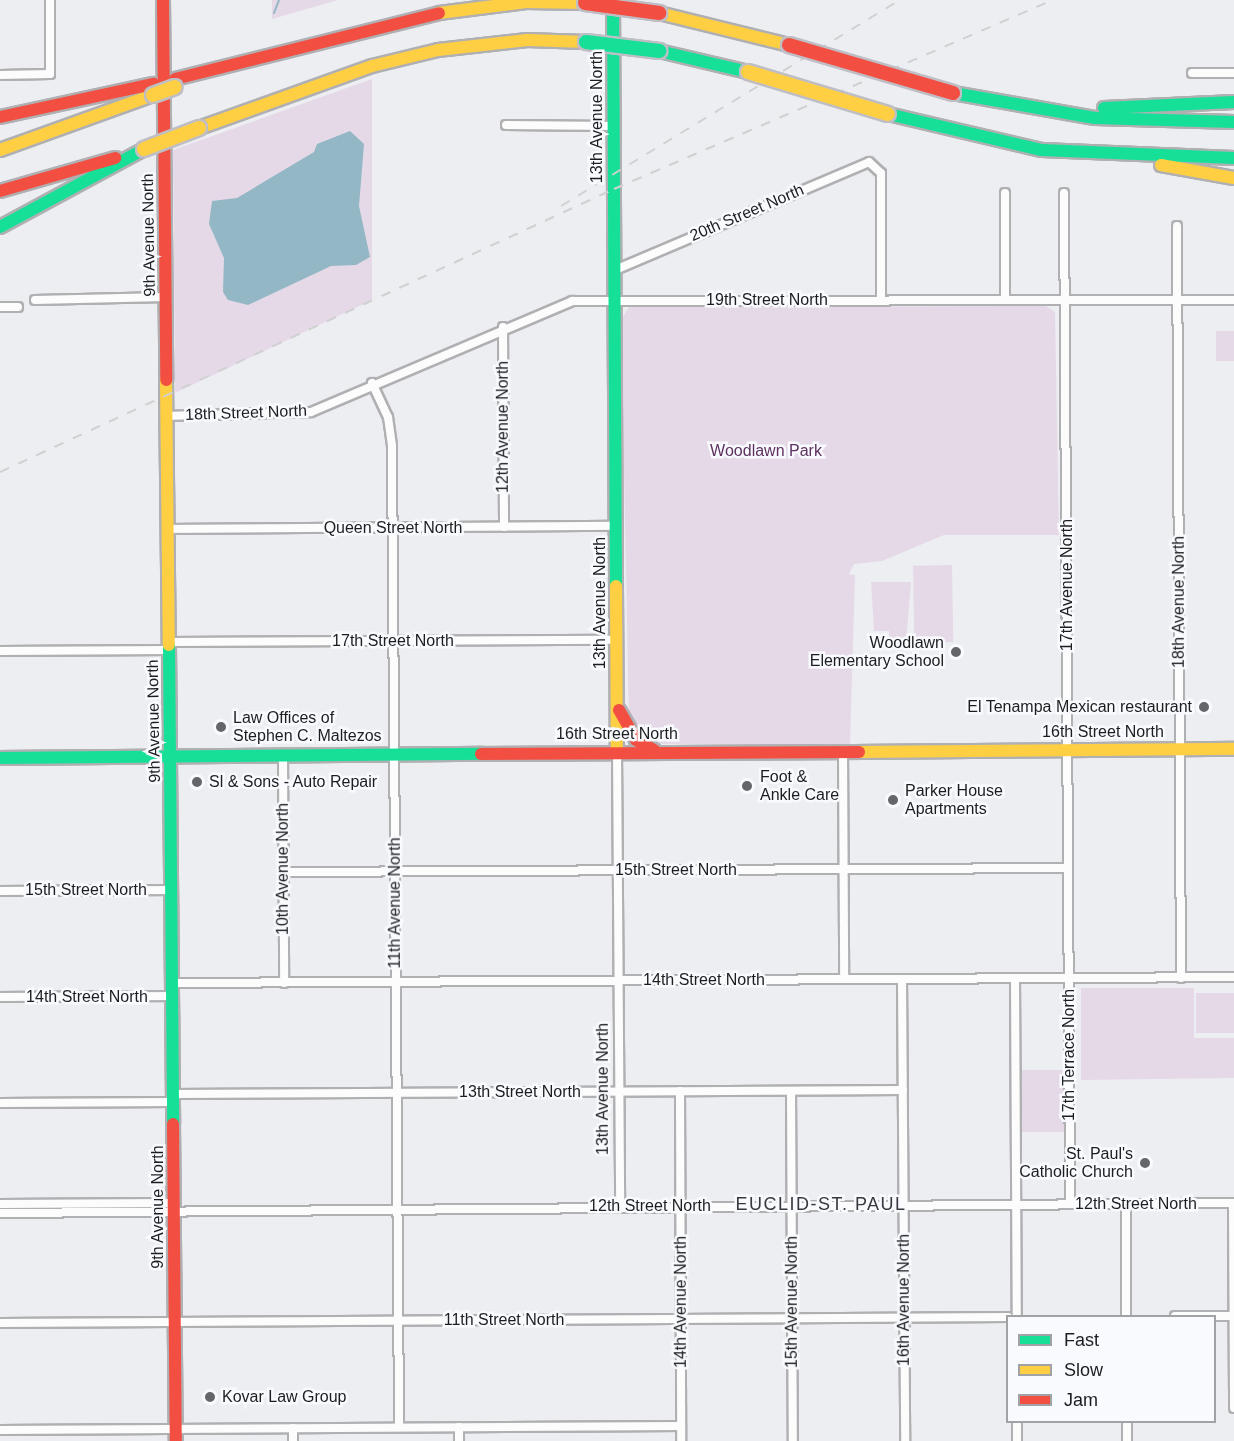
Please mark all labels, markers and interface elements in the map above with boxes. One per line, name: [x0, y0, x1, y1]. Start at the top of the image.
street label: 13th Avenue North: [587, 50, 607, 184]
street label: 9th Avenue North: [138, 173, 160, 297]
street label: 20th Street North: [687, 180, 807, 246]
street label: 19th Street North: [706, 290, 828, 310]
street label: 12th Avenue North: [493, 360, 513, 494]
street label: 18th Street North: [185, 401, 307, 425]
park label: Woodlawn Park: [710, 441, 822, 461]
street label: Queen Street North: [324, 518, 462, 538]
street label: 17th Avenue North: [1057, 518, 1077, 652]
street label: 18th Avenue North: [1169, 535, 1189, 669]
street label: 13th Avenue North: [590, 536, 610, 670]
street label: 17th Street North: [332, 631, 454, 651]
place label: Woodlawn Elementary School: [810, 633, 944, 671]
marker: Woodlawn Elementary School: [949, 645, 963, 659]
street label: 9th Avenue North: [143, 659, 165, 783]
place label: El Tenampa Mexican restaurant: [967, 697, 1192, 717]
marker: El Tenampa Mexican restaurant: [1197, 700, 1211, 714]
place label: Law Offices of Stephen C. Maltezos: [233, 708, 382, 746]
marker: Law Offices of Stephen C. Maltezos: [214, 720, 228, 734]
street label: 16th Street North: [1042, 722, 1164, 742]
street label: 16th Street North: [556, 724, 678, 744]
place label: Foot & Ankle Care: [760, 767, 839, 805]
place label: Sl & Sons - Auto Repair: [209, 772, 378, 792]
marker: Sl & Sons - Auto Repair: [190, 775, 204, 789]
marker: Foot & Ankle Care: [738, 777, 756, 795]
place label: Parker House Apartments: [905, 781, 1003, 819]
marker: Parker House Apartments: [886, 793, 900, 807]
street label: 10th Avenue North: [273, 802, 293, 936]
street label: 11th Avenue North: [385, 837, 405, 969]
street label: 15th Street North: [615, 860, 737, 880]
street label: 15th Street North: [25, 880, 147, 900]
street label: 14th Street North: [643, 970, 765, 990]
street label: 14th Street North: [26, 987, 148, 1007]
street label: 17th Terrace North: [1059, 989, 1079, 1121]
street label: 13th Avenue North: [593, 1022, 613, 1156]
street label: 13th Street North: [459, 1082, 581, 1102]
place label: St. Paul's Catholic Church: [1019, 1144, 1133, 1182]
street label: 9th Avenue North: [148, 1145, 168, 1269]
marker: St. Paul's Catholic Church: [1138, 1156, 1152, 1170]
district label: EUCLID-ST. PAUL: [735, 1193, 907, 1215]
street label: 12th Street North: [1075, 1194, 1197, 1214]
street label: 12th Street North: [589, 1196, 711, 1216]
street label: 16th Avenue North: [894, 1233, 914, 1367]
street label: 14th Avenue North: [671, 1235, 691, 1369]
street label: 15th Avenue North: [782, 1235, 802, 1369]
street label: 11th Street North: [444, 1310, 564, 1330]
legend: [1006, 1315, 1216, 1423]
text: Fast: [1064, 1330, 1099, 1350]
text: Slow: [1064, 1360, 1103, 1380]
place label: Kovar Law Group: [222, 1387, 347, 1407]
marker: Kovar Law Group: [203, 1390, 217, 1404]
text: Jam: [1064, 1390, 1098, 1410]

